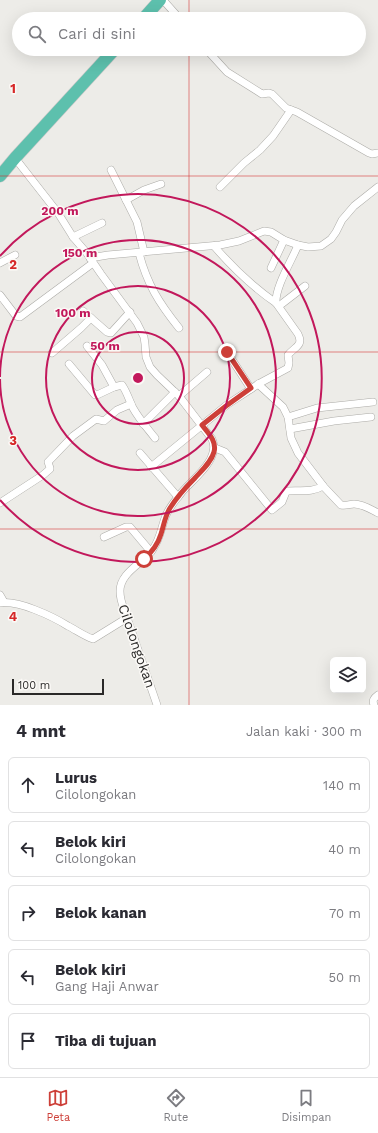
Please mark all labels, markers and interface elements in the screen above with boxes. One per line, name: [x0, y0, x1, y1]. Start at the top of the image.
search box: [12, 12, 366, 56]
icon: search: [26, 23, 48, 45]
text: Cari di sini: [58, 25, 136, 43]
text: 1: [10, 81, 16, 96]
text: 200 m: [41, 204, 79, 218]
text: 150 m: [63, 246, 97, 260]
text: 2: [9, 257, 17, 272]
text: 100 m: [55, 306, 91, 320]
text: 50 m: [90, 339, 120, 353]
route end: [218, 343, 236, 361]
centre of rings: [131, 371, 145, 385]
text: 3: [9, 433, 17, 448]
route start: [135, 550, 153, 568]
street label: Cilolongokan: [115, 602, 159, 690]
text: 4: [9, 609, 18, 624]
map controls: [330, 657, 366, 693]
button: layers: [330, 657, 366, 693]
scale bar: [12, 677, 104, 696]
text: 100 m: [18, 679, 50, 692]
text: 4 mnt: [16, 721, 66, 741]
text: Jalan kaki · 300 m: [246, 724, 362, 739]
text: Lurus: [55, 769, 97, 787]
icon: ahead: [17, 774, 39, 796]
text: 140 m: [323, 778, 361, 793]
text: Cilolongokan: [55, 787, 136, 802]
text: Belok kiri: [55, 833, 126, 851]
icon: left: [17, 838, 39, 860]
text: 40 m: [328, 842, 361, 857]
text: Cilolongokan: [55, 851, 136, 866]
icon: right: [17, 902, 39, 924]
text: Belok kanan: [55, 904, 146, 922]
text: 70 m: [329, 906, 361, 921]
text: Belok kiri: [55, 961, 126, 979]
icon: left: [17, 966, 39, 988]
text: 50 m: [329, 970, 361, 985]
text: Gang Haji Anwar: [55, 979, 159, 994]
icon: arrive: [17, 1030, 39, 1052]
text: Tiba di tujuan: [55, 1032, 157, 1050]
tab: Peta: [47, 1087, 70, 1124]
tab: Rute: [163, 1087, 188, 1124]
tab: Disimpan: [281, 1087, 331, 1124]

